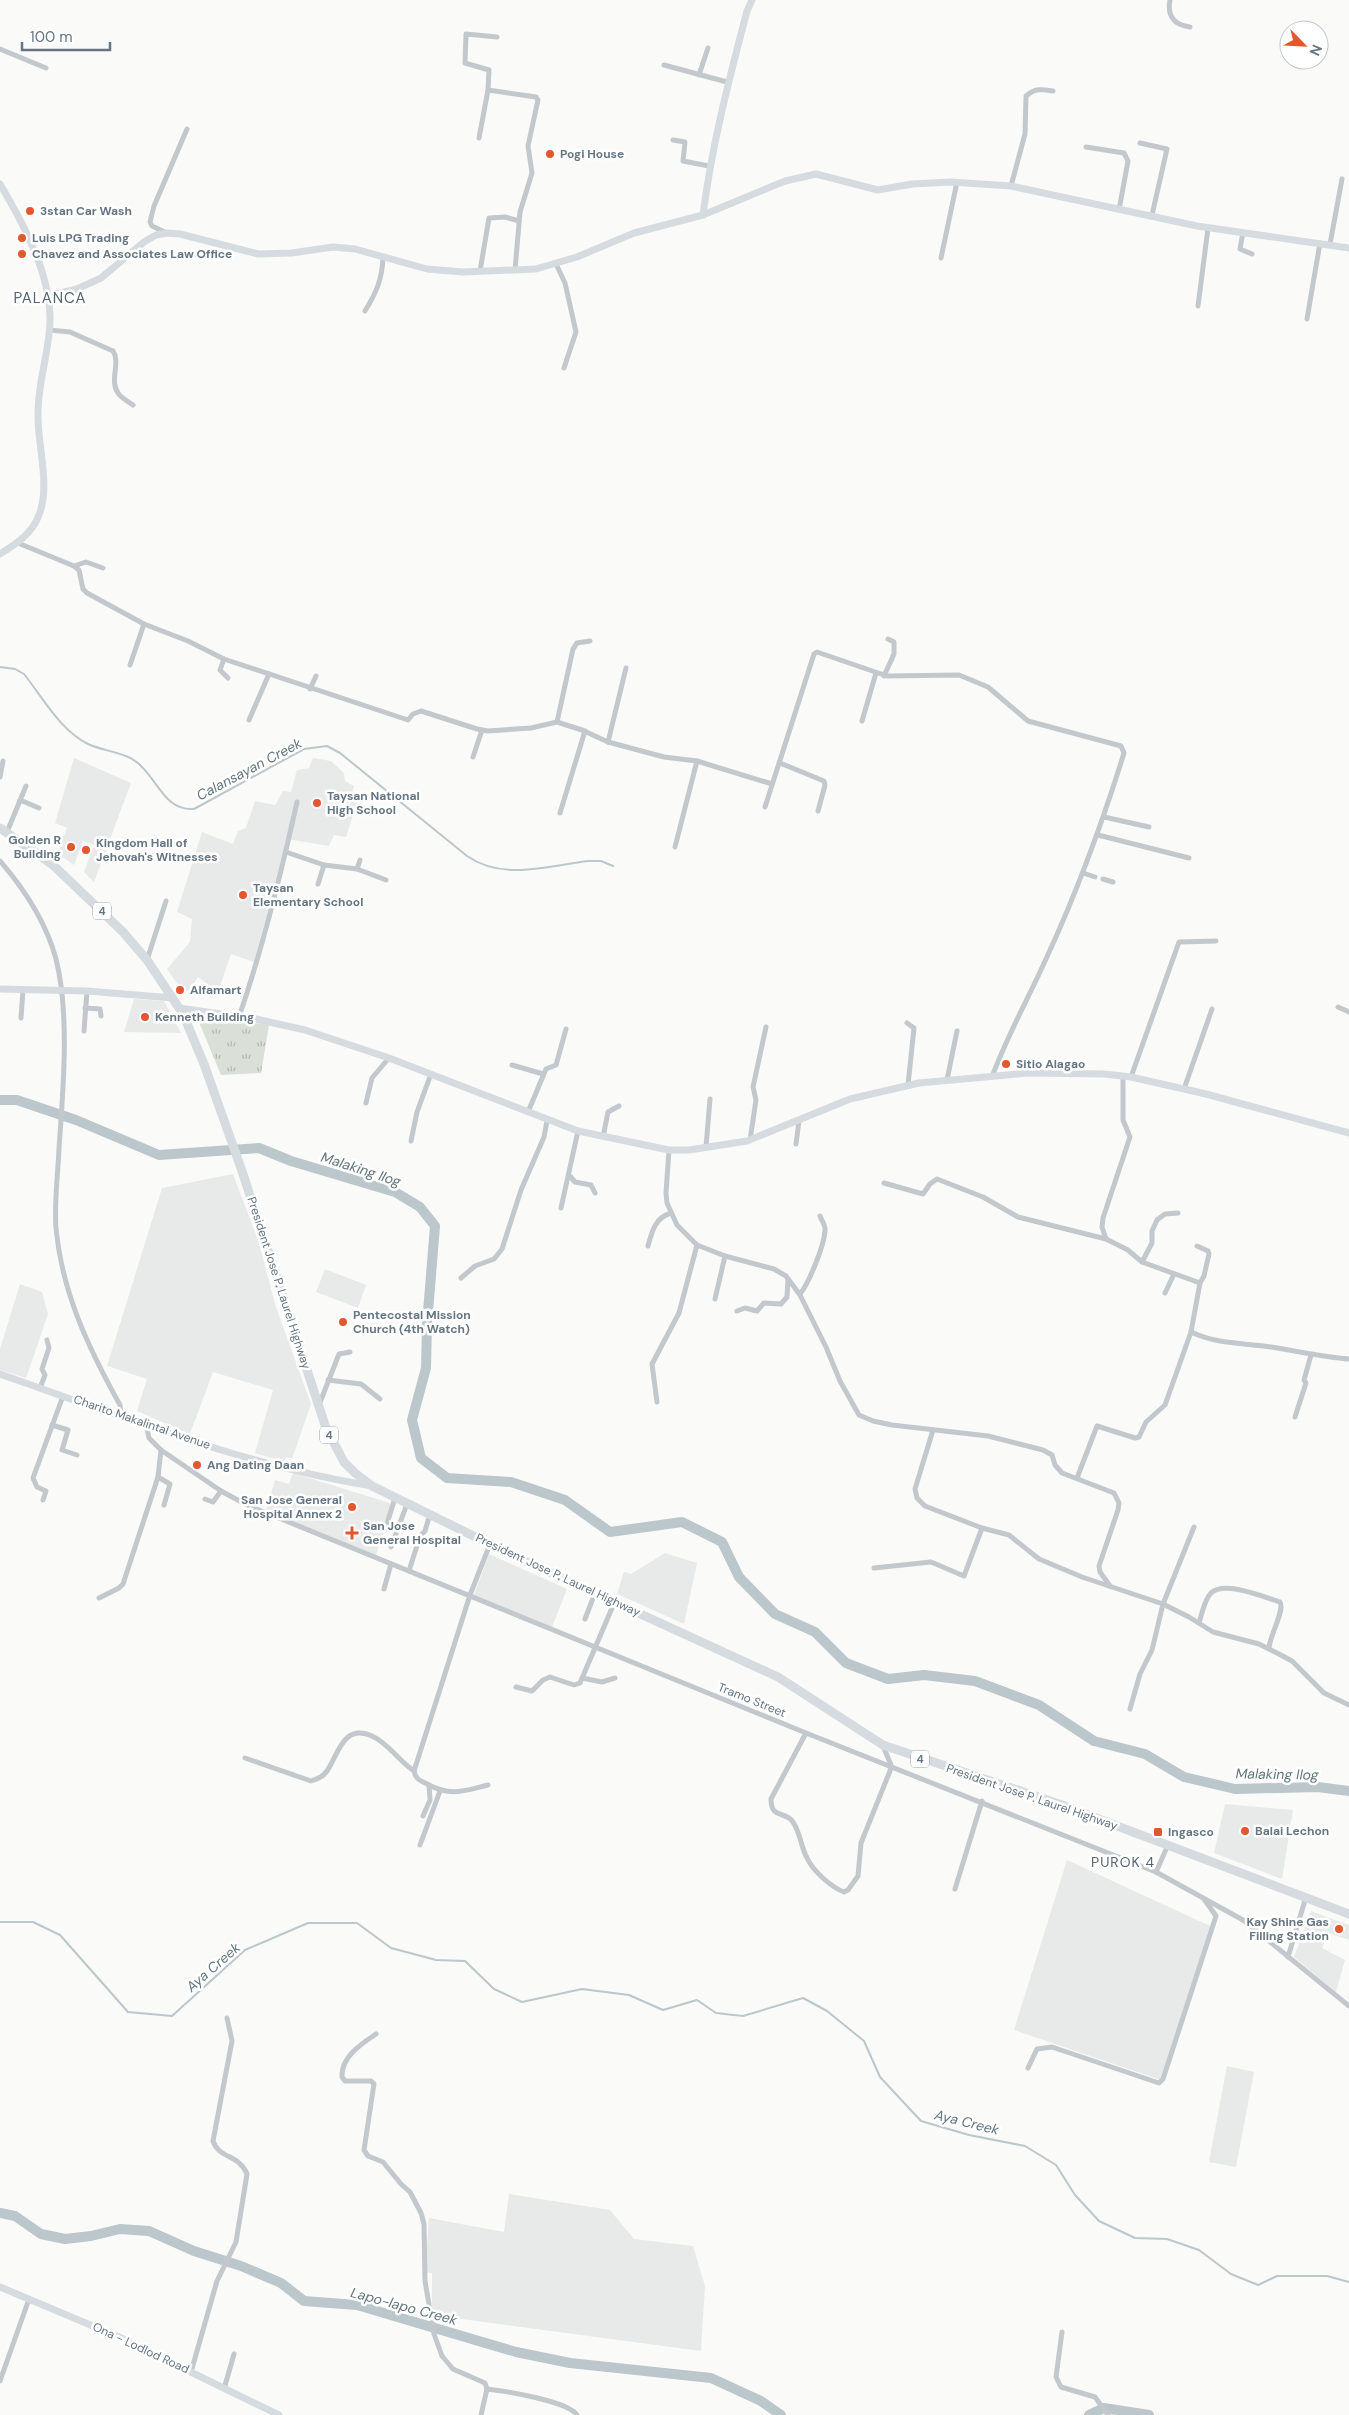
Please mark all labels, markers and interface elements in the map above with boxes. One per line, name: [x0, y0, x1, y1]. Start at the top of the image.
scale bar: [22, 20, 110, 52]
north arrow: [1279, 20, 1329, 70]
text: 100 m: [30, 27, 73, 47]
text: N: [1306, 42, 1326, 59]
place label: Pogi House: [560, 146, 624, 162]
marker: Pogi House: [544, 148, 556, 160]
place label: 3stan Car Wash: [40, 203, 132, 219]
marker: 3stan Car Wash: [24, 205, 36, 217]
place label: Luis LPG Trading: [32, 230, 129, 246]
marker: Luis LPG Trading: [16, 232, 28, 244]
place label: Chavez and Associates Law Office: [32, 246, 232, 262]
marker: Chavez and Associates Law Office: [16, 248, 28, 260]
district label: PALANCA: [13, 288, 87, 308]
water label: Calansayan Creek: [193, 733, 305, 804]
place label: Taysan National High School: [327, 788, 420, 818]
marker: Taysan National High School: [311, 797, 323, 809]
place label: Golden R Building: [8, 832, 61, 862]
place label: Kingdom Hall of Jehovah's Witnesses: [96, 835, 218, 865]
marker: Golden R Building: [65, 841, 77, 853]
marker: Kingdom Hall of Jehovah's Witnesses: [80, 844, 92, 856]
place label: Taysan Elementary School: [253, 880, 363, 910]
marker: Taysan Elementary School: [237, 889, 249, 901]
road number: 4: [93, 902, 111, 919]
place label: Alfamart: [190, 982, 241, 998]
marker: Alfamart: [174, 984, 186, 996]
place label: Kenneth Building: [155, 1009, 254, 1025]
marker: Kenneth Building: [139, 1011, 151, 1023]
place label: Sitio Alagao: [1016, 1056, 1085, 1072]
marker: Sitio Alagao: [1000, 1058, 1012, 1070]
water label: Malaking Ilog: [319, 1148, 403, 1190]
street label: President Jose P. Laurel Highway: [244, 1195, 315, 1371]
place label: Pentecostal Mission Church (4th Watch): [353, 1307, 471, 1337]
marker: Pentecostal Mission Church (4th Watch): [337, 1316, 349, 1328]
street label: Charito Makalintal Avenue: [71, 1391, 213, 1453]
road number: 4: [320, 1426, 338, 1444]
place label: Ang Dating Daan: [207, 1457, 304, 1473]
marker: Ang Dating Daan: [191, 1459, 203, 1471]
place label: San Jose General Hospital Annex 2: [241, 1492, 342, 1522]
marker: San Jose General Hospital Annex 2: [346, 1501, 358, 1513]
place label: San Jose General Hospital: [363, 1518, 461, 1548]
marker: San Jose General Hospital: [345, 1526, 359, 1540]
street label: President Jose P. Laurel Highway: [473, 1530, 643, 1620]
street label: Tramo Street: [716, 1679, 789, 1721]
road number: 4: [911, 1750, 929, 1768]
street label: President Jose P. Laurel Highway: [944, 1760, 1120, 1834]
water label: Malaking Ilog: [1235, 1764, 1319, 1784]
place label: Balai Lechon: [1255, 1823, 1329, 1839]
place label: Ingasco: [1168, 1824, 1214, 1840]
marker: Balai Lechon: [1239, 1825, 1251, 1837]
marker: Ingasco: [1152, 1826, 1164, 1838]
district label: PUROK 4: [1091, 1853, 1155, 1871]
place label: Kay Shine Gas Filling Station: [1247, 1914, 1329, 1944]
marker: Kay Shine Gas Filling Station: [1333, 1923, 1345, 1935]
water label: Aya Creek: [181, 1938, 244, 1996]
water label: Aya Creek: [932, 2105, 1002, 2139]
water label: Lapo-lapo Creek: [349, 2283, 460, 2329]
street label: Ona - Lodlod Road: [90, 2319, 192, 2377]

